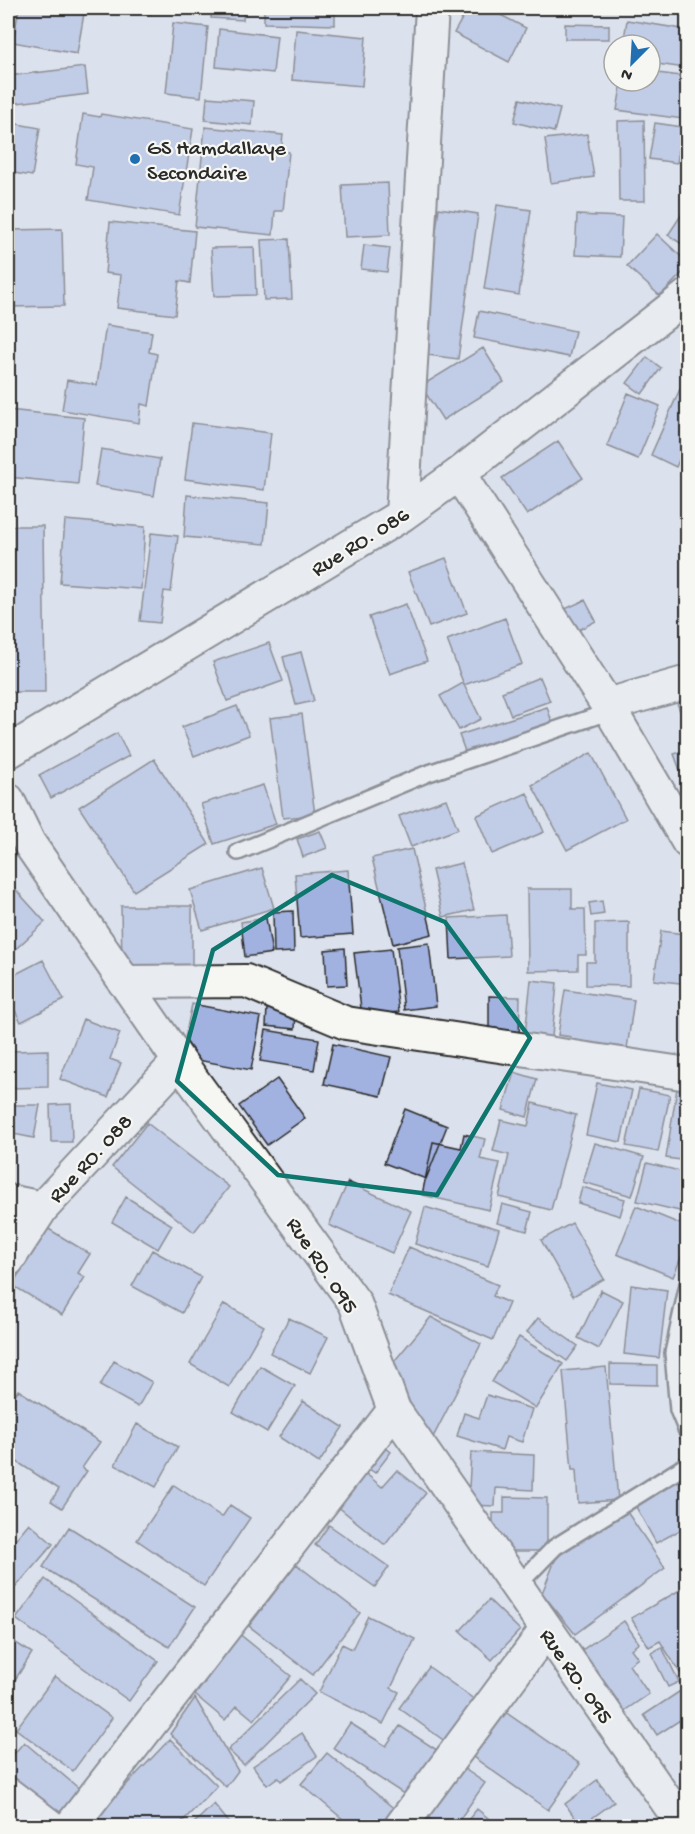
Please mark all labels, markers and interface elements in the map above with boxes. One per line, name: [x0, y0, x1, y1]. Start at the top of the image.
north arrow: [602, 33, 662, 93]
text: N: [618, 62, 636, 84]
place label: GS Hamdallaye Secondaire: [147, 137, 287, 188]
marker: GS Hamdallaye Secondaire: [128, 152, 142, 166]
street label: Rue RO. 086: [307, 503, 416, 584]
street label: Rue RO. 088: [44, 1110, 140, 1210]
street label: Rue RO. 095: [279, 1213, 362, 1319]
street label: Rue RO. 095: [532, 1625, 617, 1730]

